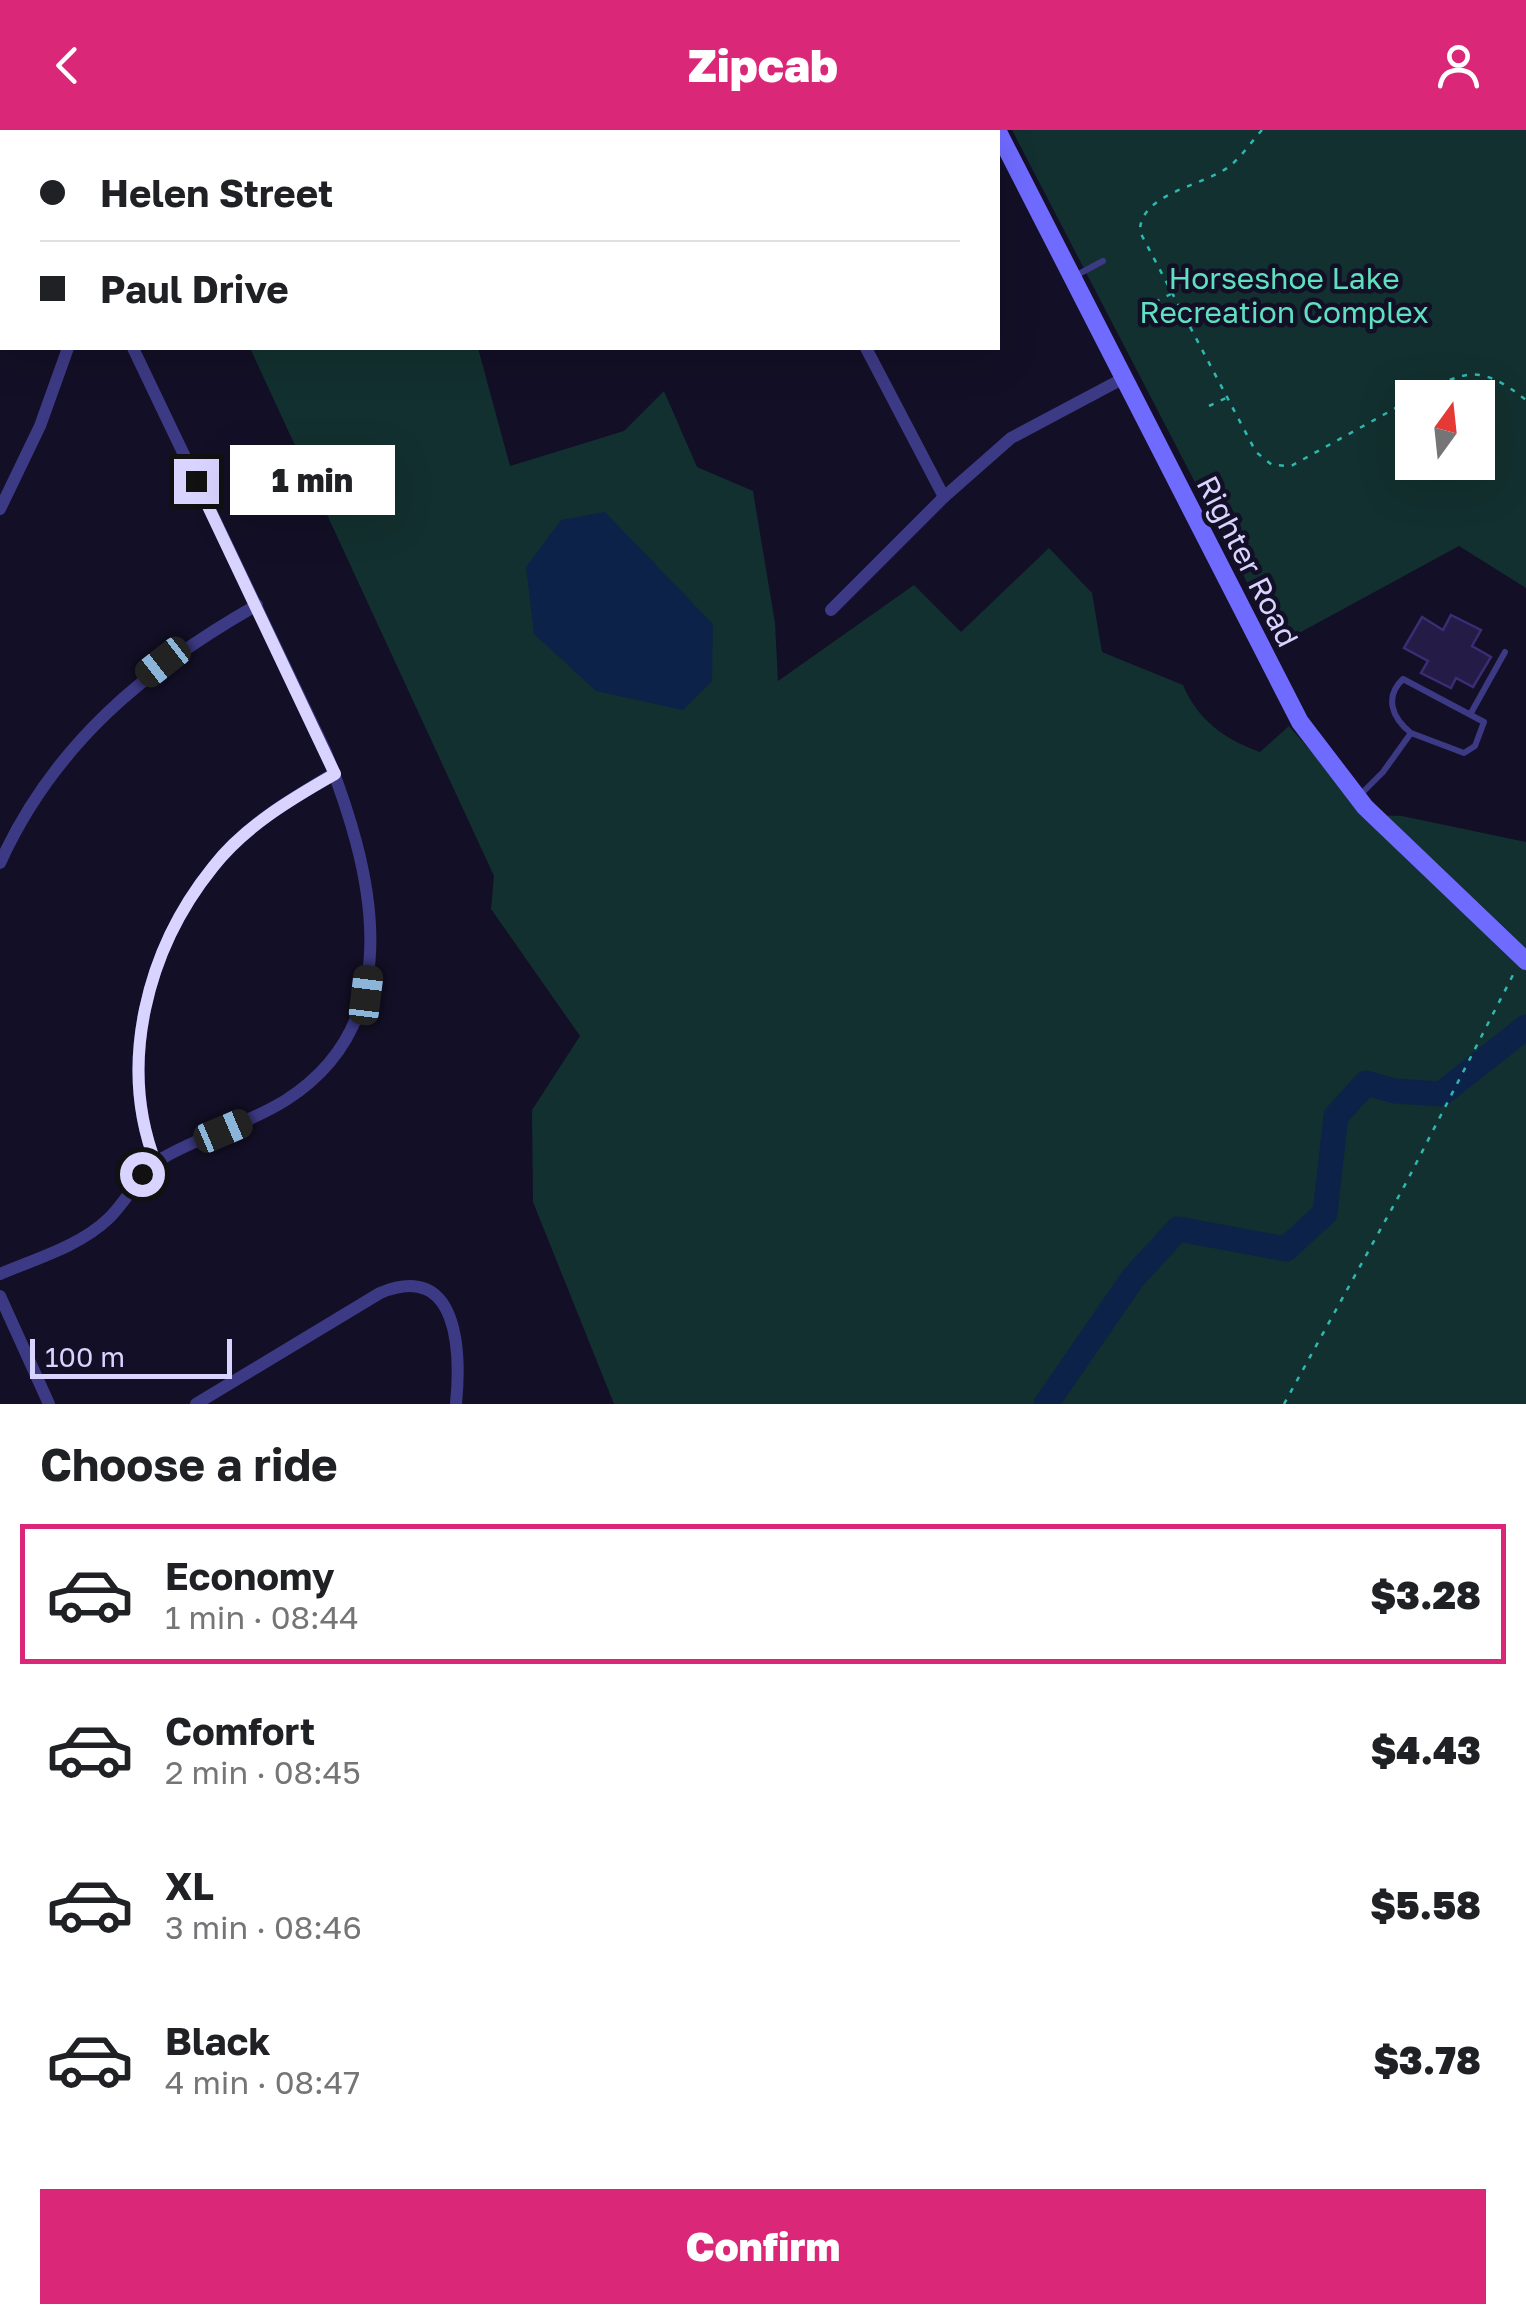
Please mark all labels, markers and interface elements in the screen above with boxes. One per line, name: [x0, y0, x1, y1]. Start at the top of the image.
icon: back: [40, 38, 95, 93]
text: Zipcab: [688, 38, 838, 92]
icon: person: [1431, 38, 1486, 93]
text: Helen Street: [100, 170, 333, 215]
park label: Horseshoe Lake Recreation Complex: [1139, 260, 1429, 330]
text: Paul Drive: [100, 266, 289, 311]
north arrow: [1395, 380, 1495, 480]
map controls: [1395, 380, 1495, 480]
callout: 1 min: [231, 446, 396, 516]
route end: [174, 459, 219, 504]
text: 1 min: [272, 461, 353, 499]
street label: Righter Road: [1189, 469, 1307, 653]
car: [130, 632, 196, 692]
car: [347, 963, 385, 1027]
car: [190, 1105, 256, 1157]
route start: [120, 1152, 165, 1197]
scale bar: [30, 1334, 232, 1378]
text: 100 m: [45, 1340, 125, 1373]
text: Choose a ride: [40, 1437, 338, 1491]
icon: car: [45, 1549, 135, 1639]
text: Economy: [165, 1553, 334, 1598]
text: $3.28: [1371, 1572, 1481, 1617]
text: 1 min · 08:44: [165, 1598, 359, 1636]
icon: car: [45, 1704, 135, 1794]
text: Comfort: [165, 1708, 315, 1753]
text: $4.43: [1371, 1727, 1481, 1772]
text: 2 min · 08:45: [165, 1753, 361, 1791]
icon: car: [45, 1859, 135, 1949]
text: XL: [165, 1863, 214, 1908]
text: $5.58: [1370, 1882, 1481, 1927]
text: 3 min · 08:46: [165, 1908, 362, 1946]
icon: car: [45, 2014, 135, 2104]
text: Black: [165, 2018, 270, 2063]
text: $3.78: [1373, 2037, 1481, 2082]
text: 4 min · 08:47: [165, 2063, 360, 2101]
button: Confirm: [40, 2189, 1486, 2304]

